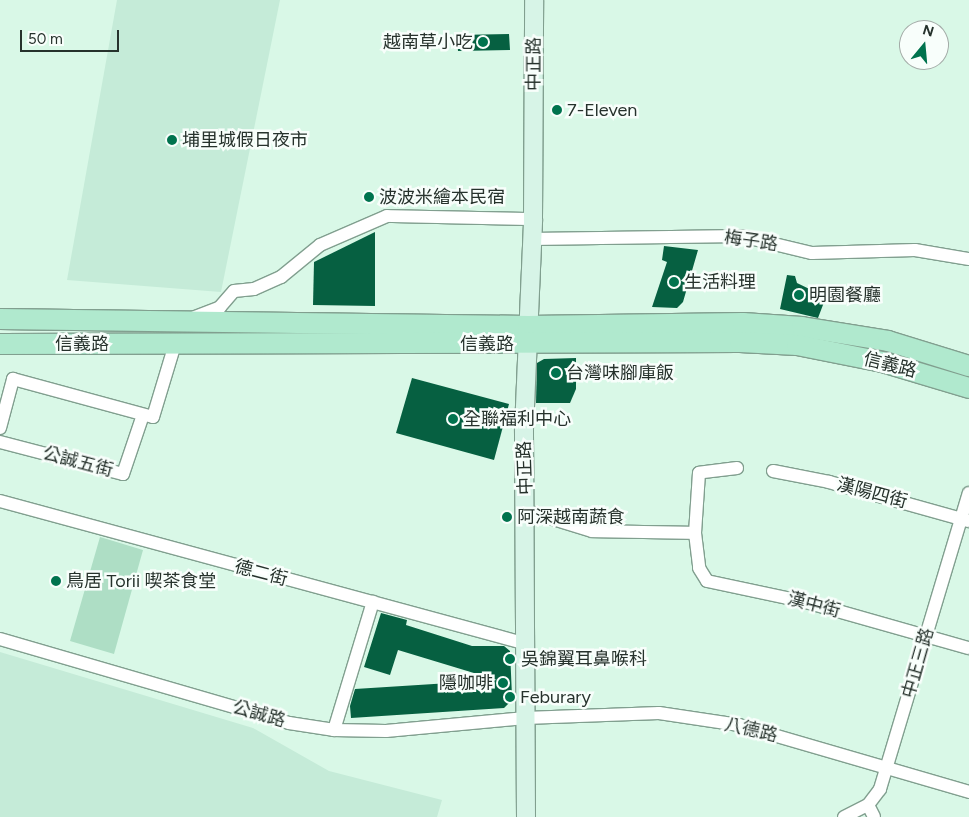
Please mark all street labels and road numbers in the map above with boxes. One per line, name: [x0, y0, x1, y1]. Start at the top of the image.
street label: 中正路: [523, 37, 545, 91]
street label: 梅子路: [723, 227, 779, 255]
street label: 信義路: [55, 333, 109, 355]
street label: 信義路: [460, 333, 514, 355]
street label: 信義路: [861, 348, 919, 382]
street label: 中正路: [513, 441, 537, 495]
street label: 公誠五街: [40, 442, 116, 482]
street label: 漢陽四街: [834, 473, 910, 513]
street label: 德二街: [232, 556, 290, 590]
street label: 漢中街: [785, 588, 843, 622]
street label: 中正三路: [898, 625, 938, 701]
street label: 公誠路: [230, 696, 288, 732]
street label: 八德路: [722, 713, 780, 747]

